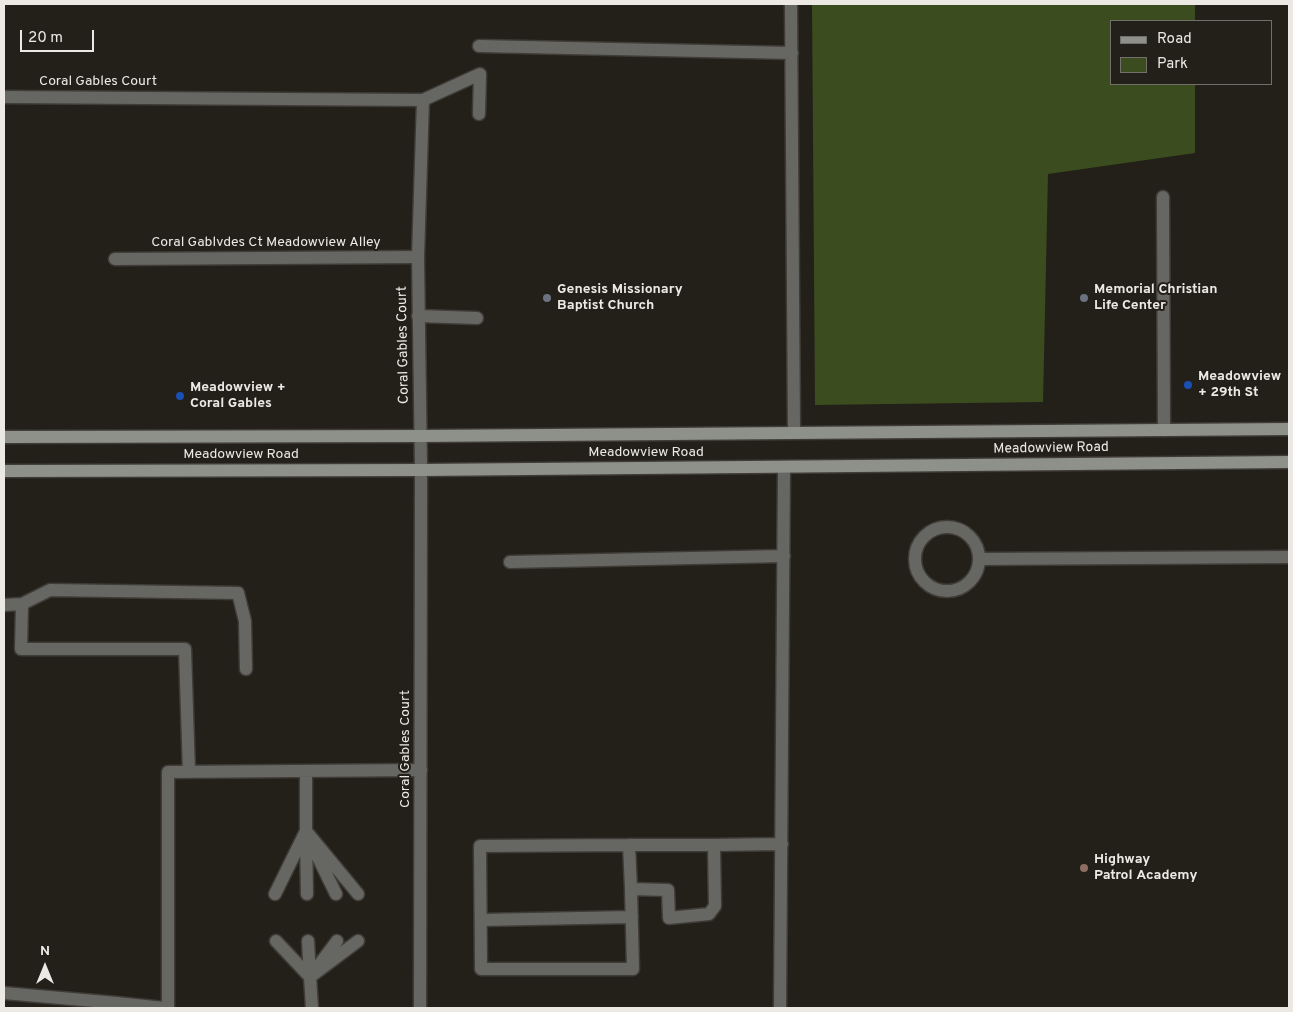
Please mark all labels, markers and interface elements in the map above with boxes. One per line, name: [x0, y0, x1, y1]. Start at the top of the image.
scale bar: [22, 20, 96, 52]
legend: [1110, 20, 1273, 85]
text: 20 m: [28, 29, 63, 48]
text: Road: [1157, 30, 1192, 49]
text: Park: [1157, 55, 1188, 74]
street label: Coral Gables Court: [39, 74, 157, 90]
street label: Coral Gablvdes Ct Meadowview Alley: [151, 235, 381, 251]
place label: Genesis Missionary Baptist Church: [557, 282, 683, 314]
place label: Memorial Christian Life Center: [1094, 282, 1217, 314]
street label: Coral Gables Court: [395, 286, 413, 404]
marker: Genesis Missionary Baptist Church: [541, 292, 553, 304]
marker: Memorial Christian Life Center: [1078, 292, 1090, 304]
place label: Meadowview + 29th St: [1198, 369, 1281, 402]
marker: Meadowview + 29th St: [1182, 379, 1194, 391]
place label: Meadowview + Coral Gables: [190, 380, 286, 412]
marker: Meadowview + Coral Gables: [174, 390, 186, 402]
street label: Meadowview Road: [993, 440, 1109, 458]
street label: Meadowview Road: [588, 445, 704, 461]
street label: Meadowview Road: [183, 447, 299, 463]
street label: Coral Gables Court: [398, 690, 414, 808]
place label: Highway Patrol Academy: [1094, 852, 1197, 884]
marker: Highway Patrol Academy: [1078, 862, 1090, 874]
north arrow: [20, 942, 70, 992]
text: N: [40, 943, 50, 960]

